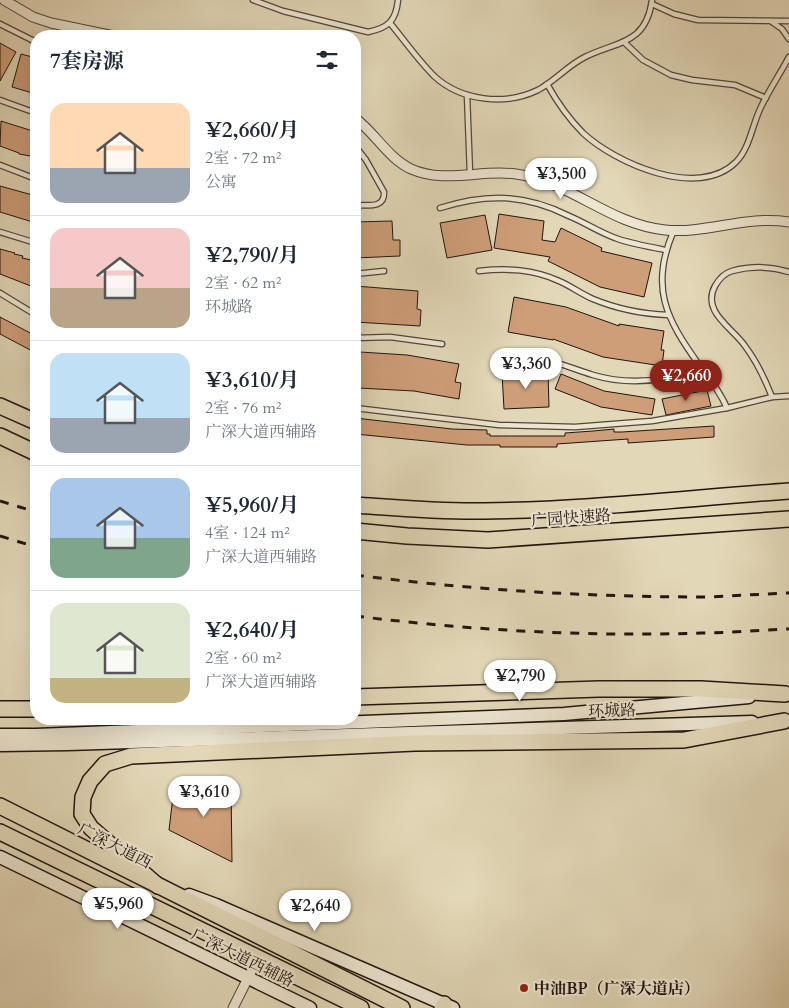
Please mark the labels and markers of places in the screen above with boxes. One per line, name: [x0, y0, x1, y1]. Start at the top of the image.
pin: ¥3,500: [520, 158, 602, 200]
pin: ¥3,360: [485, 348, 567, 390]
pin: ¥2,660: [645, 360, 727, 402]
pin: ¥2,790: [479, 660, 561, 702]
pin: ¥3,610: [163, 776, 245, 818]
pin: ¥5,960: [77, 888, 159, 930]
pin: ¥2,640: [274, 890, 356, 932]
place label: 中油BP（广深大道店）: [534, 978, 700, 1000]
marker: 中油BP（广深大道店）: [518, 982, 530, 994]

